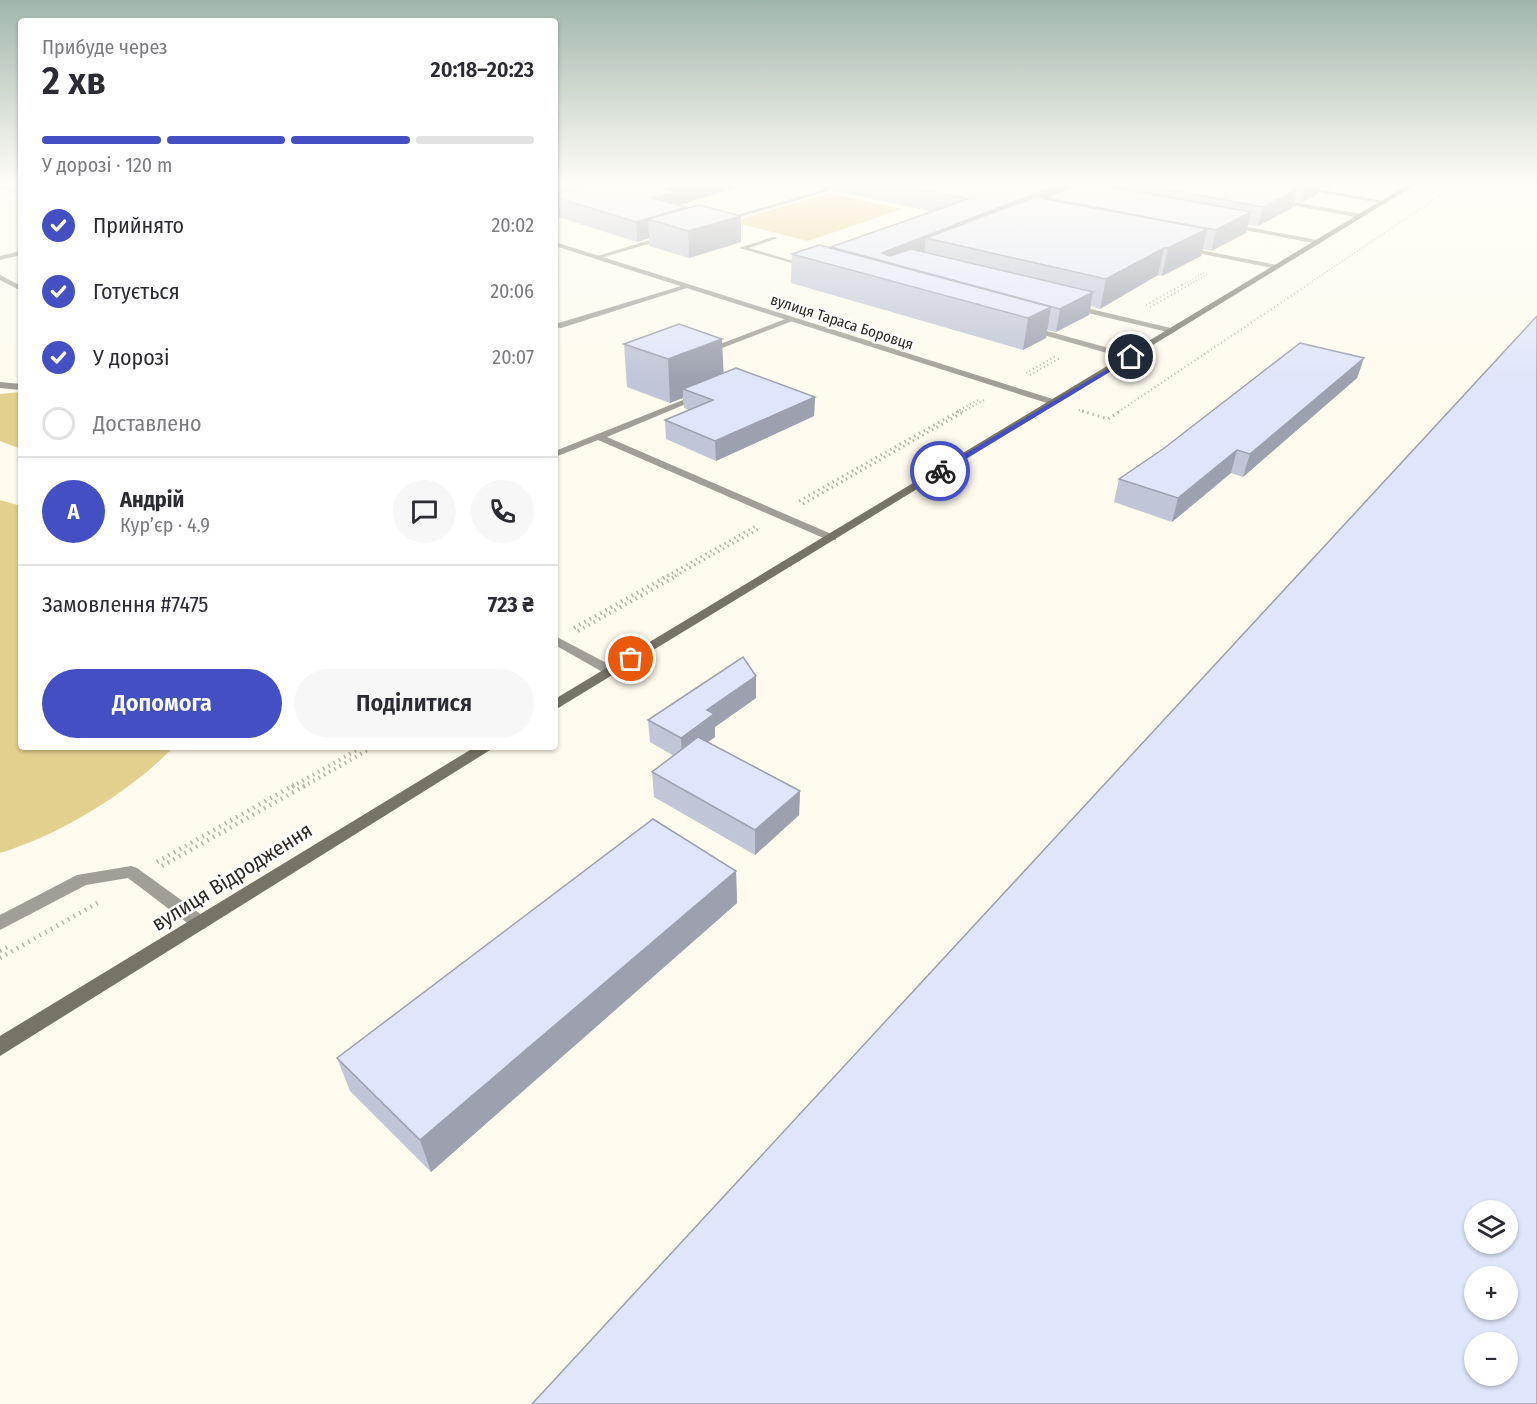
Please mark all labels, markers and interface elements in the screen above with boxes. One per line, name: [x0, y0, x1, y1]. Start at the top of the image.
text: Прибуде через: [42, 35, 168, 59]
text: 20:18–20:23: [431, 56, 534, 83]
text: 2 хв: [42, 58, 106, 104]
text: У дорозі · 120 m: [42, 153, 172, 177]
icon: check: [42, 209, 75, 242]
text: Прийнято: [93, 212, 184, 239]
text: 20:02: [492, 213, 534, 237]
icon: check: [42, 275, 75, 308]
text: Готується: [93, 278, 180, 305]
text: 20:06: [490, 279, 534, 303]
street label: вулиця Тараса Боровця: [768, 290, 916, 354]
pin: [1105, 331, 1156, 382]
icon: home: [1114, 340, 1147, 373]
icon: check: [42, 341, 75, 374]
text: У дорозі: [93, 344, 170, 371]
text: 20:07: [492, 345, 534, 369]
text: Доставлено: [93, 410, 202, 437]
courier: [910, 441, 970, 501]
icon: bike: [924, 455, 957, 488]
button: chat: [393, 480, 456, 543]
button: phone: [471, 480, 534, 543]
text: Андрій: [120, 486, 184, 513]
text: А: [68, 498, 79, 525]
text: Кур’єр · 4.9: [120, 513, 210, 537]
text: Замовлення #7475: [42, 591, 208, 618]
text: 723 ₴: [488, 591, 534, 618]
pin: [605, 633, 656, 684]
icon: bag: [614, 642, 647, 675]
button: Допомога: [42, 669, 282, 738]
button: Поділитися: [294, 669, 534, 738]
street label: вулиця Відродження: [147, 817, 317, 937]
map controls: [1464, 1200, 1518, 1386]
button: layers: [1464, 1200, 1518, 1254]
button: +: [1464, 1266, 1518, 1320]
button: −: [1464, 1332, 1518, 1386]

